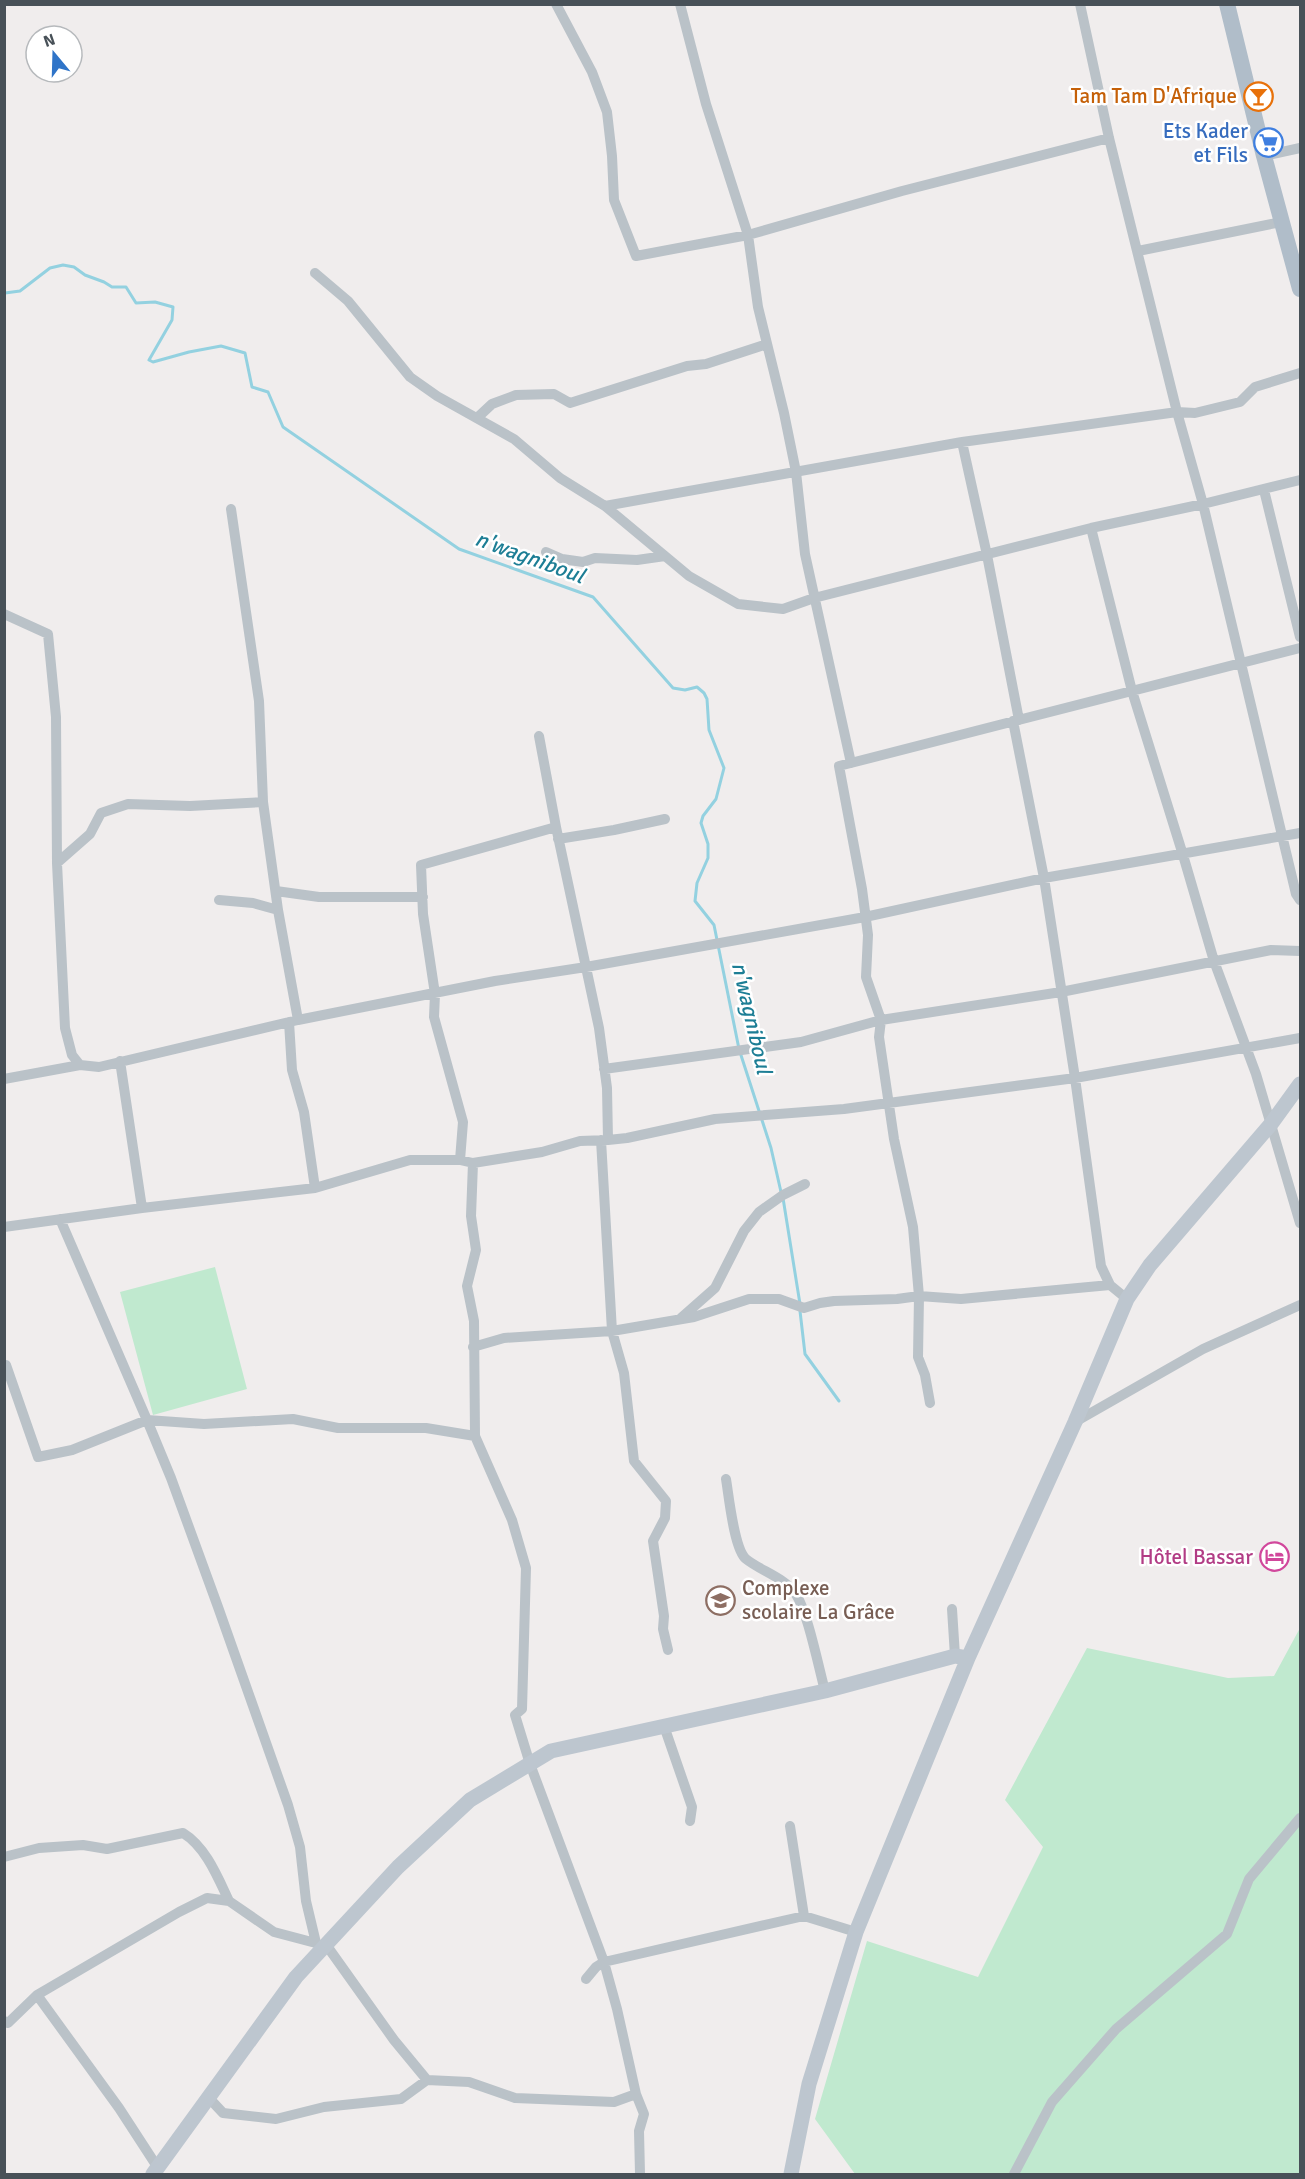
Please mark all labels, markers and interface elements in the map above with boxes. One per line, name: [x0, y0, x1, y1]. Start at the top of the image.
north arrow: [24, 24, 84, 84]
text: N: [41, 29, 58, 52]
bar icon: Tam Tam D'Afrique: [1242, 80, 1274, 112]
place label: Tam Tam D'Afrique: [1071, 83, 1237, 109]
place label: Ets Kader et Fils: [1163, 118, 1248, 168]
supermarket icon: Ets Kader et Fils: [1253, 127, 1285, 159]
water label: n'wagniboul: [472, 525, 590, 590]
water label: n'wagniboul: [726, 959, 778, 1078]
hotel icon: Hôtel Bassar: [1258, 1541, 1290, 1573]
place label: Hôtel Bassar: [1140, 1544, 1253, 1570]
place label: Complexe scolaire La Grâce: [742, 1575, 895, 1625]
school or university icon: Complexe scolaire La Grâce: [705, 1584, 737, 1616]

